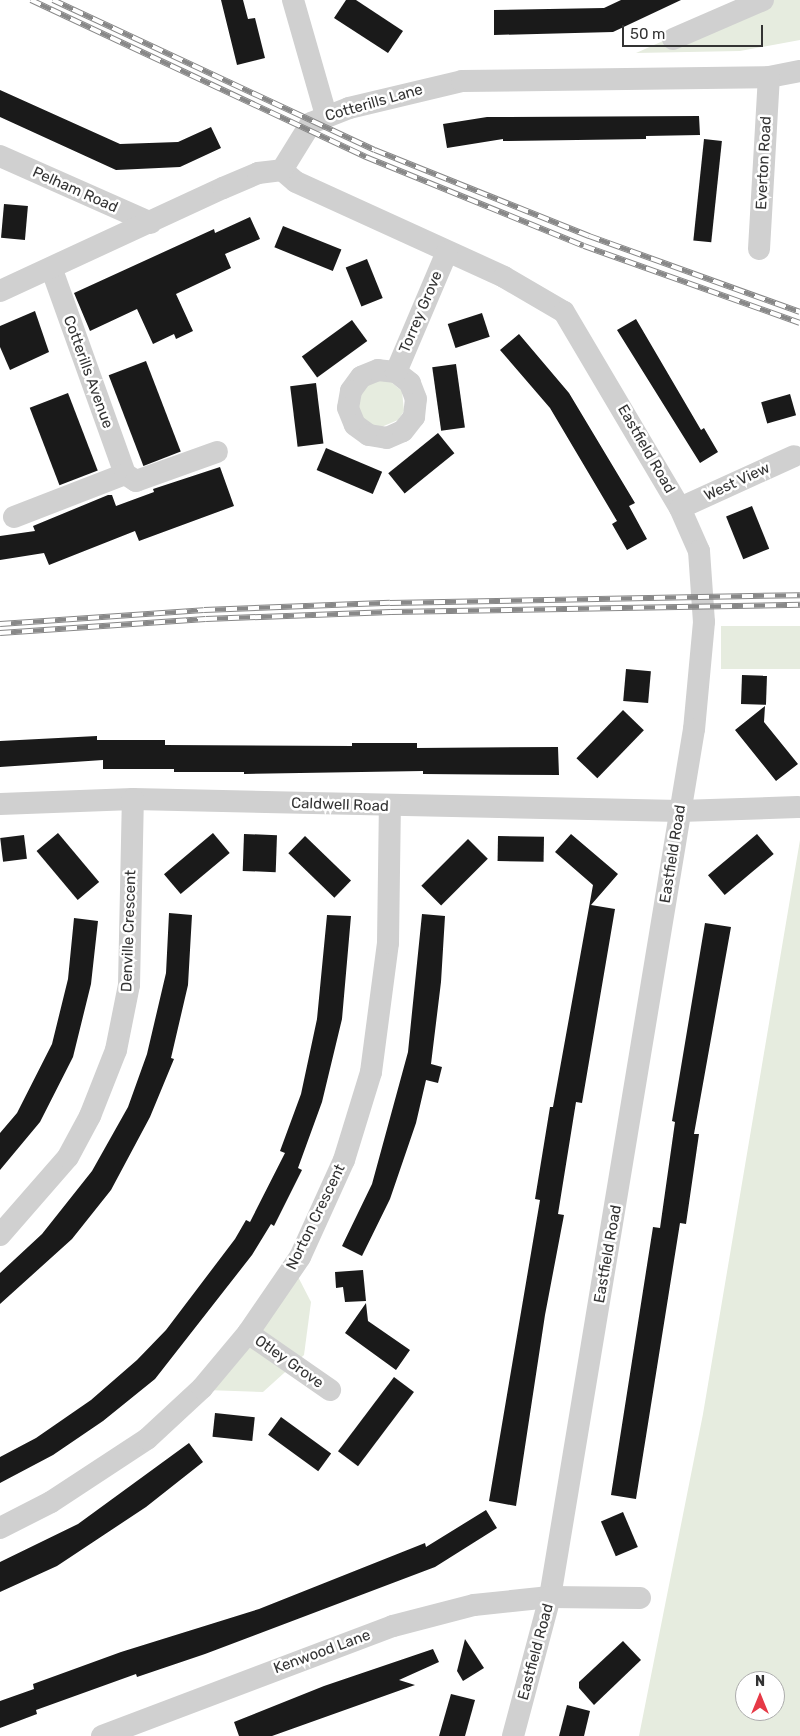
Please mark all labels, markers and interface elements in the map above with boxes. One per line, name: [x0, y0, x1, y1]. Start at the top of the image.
scale bar: [625, 15, 766, 47]
text: 50 m: [630, 25, 665, 43]
street label: Cotterills Lane: [323, 80, 425, 126]
street label: Everton Road: [753, 116, 775, 210]
street label: Pelham Road: [30, 163, 120, 217]
street label: Torrey Grove: [396, 268, 446, 356]
street label: Cotterills Avenue: [59, 313, 117, 431]
street label: Eastfield Road: [613, 402, 679, 496]
street label: West View: [701, 459, 773, 505]
street label: Caldwell Road: [291, 794, 389, 816]
street label: Eastfield Road: [656, 804, 690, 904]
street label: Denville Crescent: [118, 870, 140, 992]
street label: Norton Crescent: [283, 1161, 349, 1273]
street label: Eastfield Road: [591, 1204, 625, 1304]
street label: Otley Grove: [251, 1332, 327, 1392]
street label: Eastfield Road: [514, 1602, 558, 1702]
street label: Kenwood Lane: [271, 1626, 373, 1678]
north arrow: [735, 1671, 785, 1721]
text: N: [755, 1673, 765, 1690]

